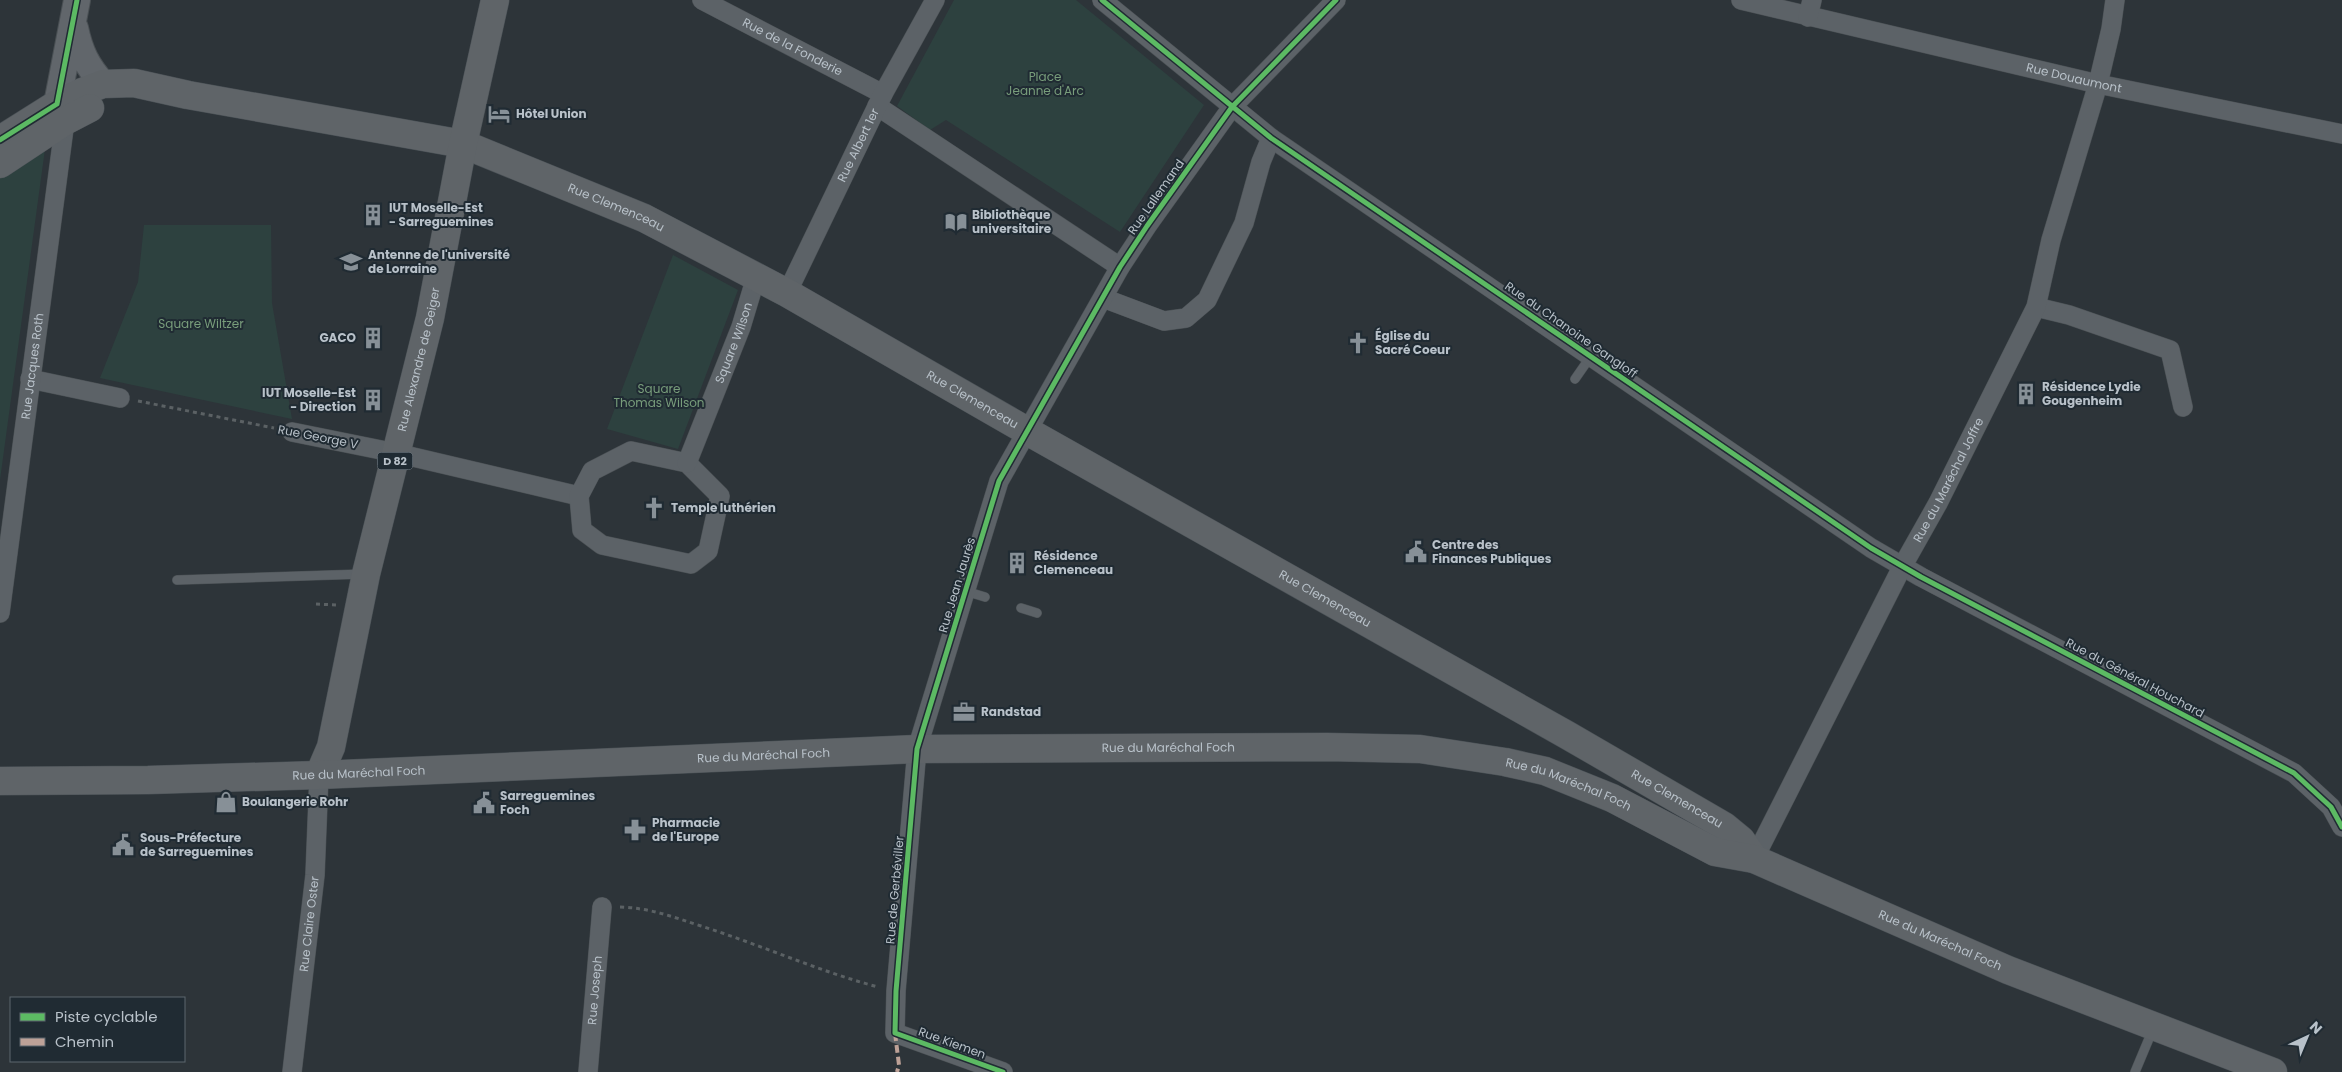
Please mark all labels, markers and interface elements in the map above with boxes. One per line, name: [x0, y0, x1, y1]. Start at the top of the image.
street label: Rue de la Fonderie: [740, 14, 846, 80]
street label: Rue Douaumont: [2025, 58, 2123, 97]
park label: Place Jeanne d'Arc: [1006, 68, 1084, 99]
hotel icon: Hôtel Union: [486, 101, 512, 127]
place label: Hôtel Union: [516, 105, 587, 122]
street label: Rue Albert 1er: [833, 105, 883, 185]
street label: Rue Lallemand: [1123, 156, 1188, 238]
street label: Rue Clemenceau: [566, 179, 668, 235]
place label: IUT Moselle-Est - Sarreguemines: [389, 199, 494, 230]
building icon: IUT Moselle-Est - Sarreguemines: [360, 202, 386, 228]
place label: Bibliothèque universitaire: [972, 206, 1052, 237]
library icon: Bibliothèque universitaire: [943, 209, 969, 235]
place label: Antenne de l'université de Lorraine: [368, 246, 510, 277]
school or university icon: Antenne de l'université de Lorraine: [338, 249, 364, 275]
street label: Rue du Chanoine Gangloff: [1502, 277, 1641, 382]
street label: Rue Alexandre de Geiger: [393, 285, 444, 433]
street label: Square Wilson: [710, 300, 756, 386]
street label: Rue Jacques Roth: [17, 312, 48, 420]
park label: Square Wiltzer: [158, 315, 244, 332]
building icon: GACO: [360, 325, 386, 351]
place label: Église du Sacré Coeur: [1375, 327, 1450, 358]
place label: GACO: [319, 329, 357, 346]
church icon: Église du Sacré Coeur: [1345, 330, 1371, 356]
street label: Rue Clemenceau: [923, 366, 1022, 432]
place label: Résidence Lydie Gougenheim: [2042, 378, 2141, 409]
park label: Square Thomas Wilson: [613, 380, 705, 411]
building icon: Résidence Lydie Gougenheim: [2013, 381, 2039, 407]
place label: IUT Moselle-Est - Direction: [262, 384, 356, 415]
building icon: IUT Moselle-Est - Direction: [360, 387, 386, 413]
street label: Rue du Maréchal Joffre: [1909, 415, 1987, 545]
street label: Rue George V: [277, 420, 360, 453]
road number: D 82: [378, 452, 412, 470]
church icon: Temple luthérien: [641, 495, 667, 521]
place label: Temple luthérien: [671, 499, 776, 516]
street label: Rue Jean Jaurès: [934, 535, 979, 635]
place label: Centre des Finances Publiques: [1432, 536, 1552, 567]
public building icon: Centre des Finances Publiques: [1403, 539, 1429, 565]
place label: Résidence Clemenceau: [1034, 547, 1113, 578]
building icon: Résidence Clemenceau: [1004, 550, 1030, 576]
street label: Rue Clemenceau: [1276, 565, 1374, 631]
street label: Rue du Général Houchard: [2063, 634, 2207, 721]
office icon: Randstad: [951, 699, 977, 725]
place label: Randstad: [981, 703, 1041, 720]
street label: Rue du Maréchal Foch: [1102, 738, 1235, 756]
street label: Rue du Maréchal Foch: [697, 744, 830, 767]
street label: Rue du Maréchal Foch: [1504, 753, 1634, 815]
street label: Rue du Maréchal Foch: [292, 761, 426, 784]
street label: Rue Clemenceau: [1628, 765, 1726, 832]
place label: Sarreguemines Foch: [500, 787, 596, 818]
shop icon: Boulangerie Rohr: [213, 789, 239, 815]
public building icon: Sarreguemines Foch: [471, 790, 497, 816]
place label: Boulangerie Rohr: [242, 793, 348, 810]
place label: Pharmacie de l'Europe: [652, 814, 721, 845]
pharmacy icon: Pharmacie de l'Europe: [622, 817, 648, 843]
place label: Sous-Préfecture de Sarreguemines: [140, 829, 254, 860]
public building icon: Sous-Préfecture de Sarreguemines: [110, 832, 136, 858]
street label: Rue de Gerbéviller: [881, 835, 908, 945]
street label: Rue Claire Oster: [295, 875, 323, 973]
street label: Rue du Maréchal Foch: [1876, 905, 2005, 974]
street label: Rue Joseph: [583, 955, 606, 1025]
legend: [10, 997, 185, 1062]
text: Piste cyclable: [55, 1006, 158, 1027]
north arrow: [2282, 1012, 2332, 1062]
text: N: [2305, 1017, 2327, 1038]
street label: Rue Kiemen: [916, 1022, 988, 1063]
text: Chemin: [55, 1031, 114, 1052]

